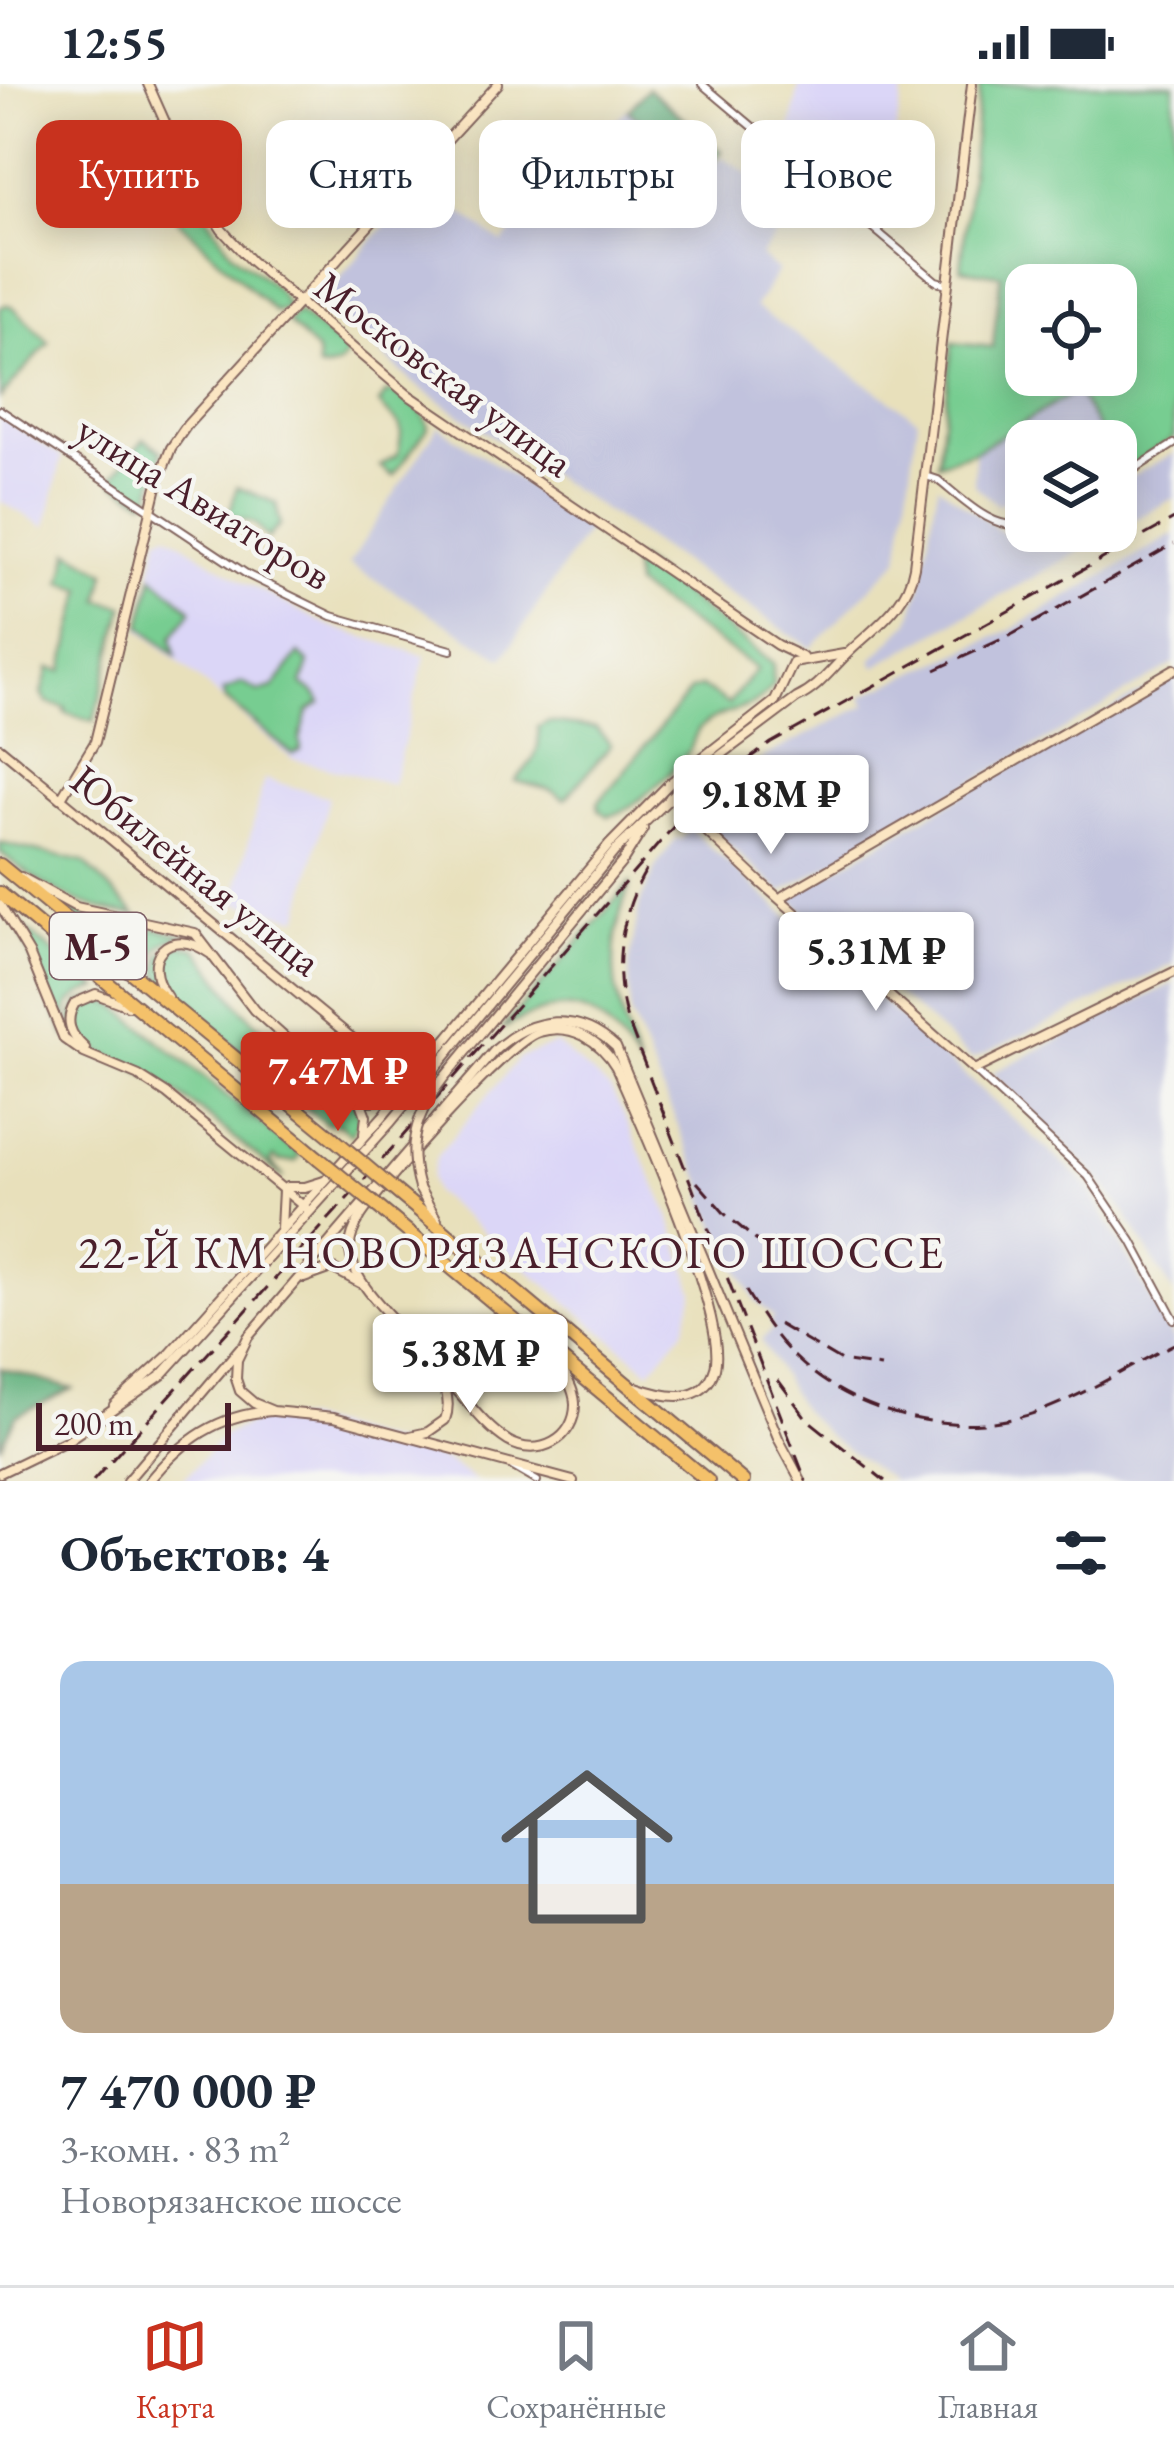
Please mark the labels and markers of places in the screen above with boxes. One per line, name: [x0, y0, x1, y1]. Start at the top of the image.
pin: 9.18M ₽: [660, 755, 882, 857]
pin: 5.31M ₽: [765, 912, 987, 1014]
pin: 7.47M ₽: [227, 1032, 449, 1134]
pin: 5.38M ₽: [359, 1314, 581, 1416]

